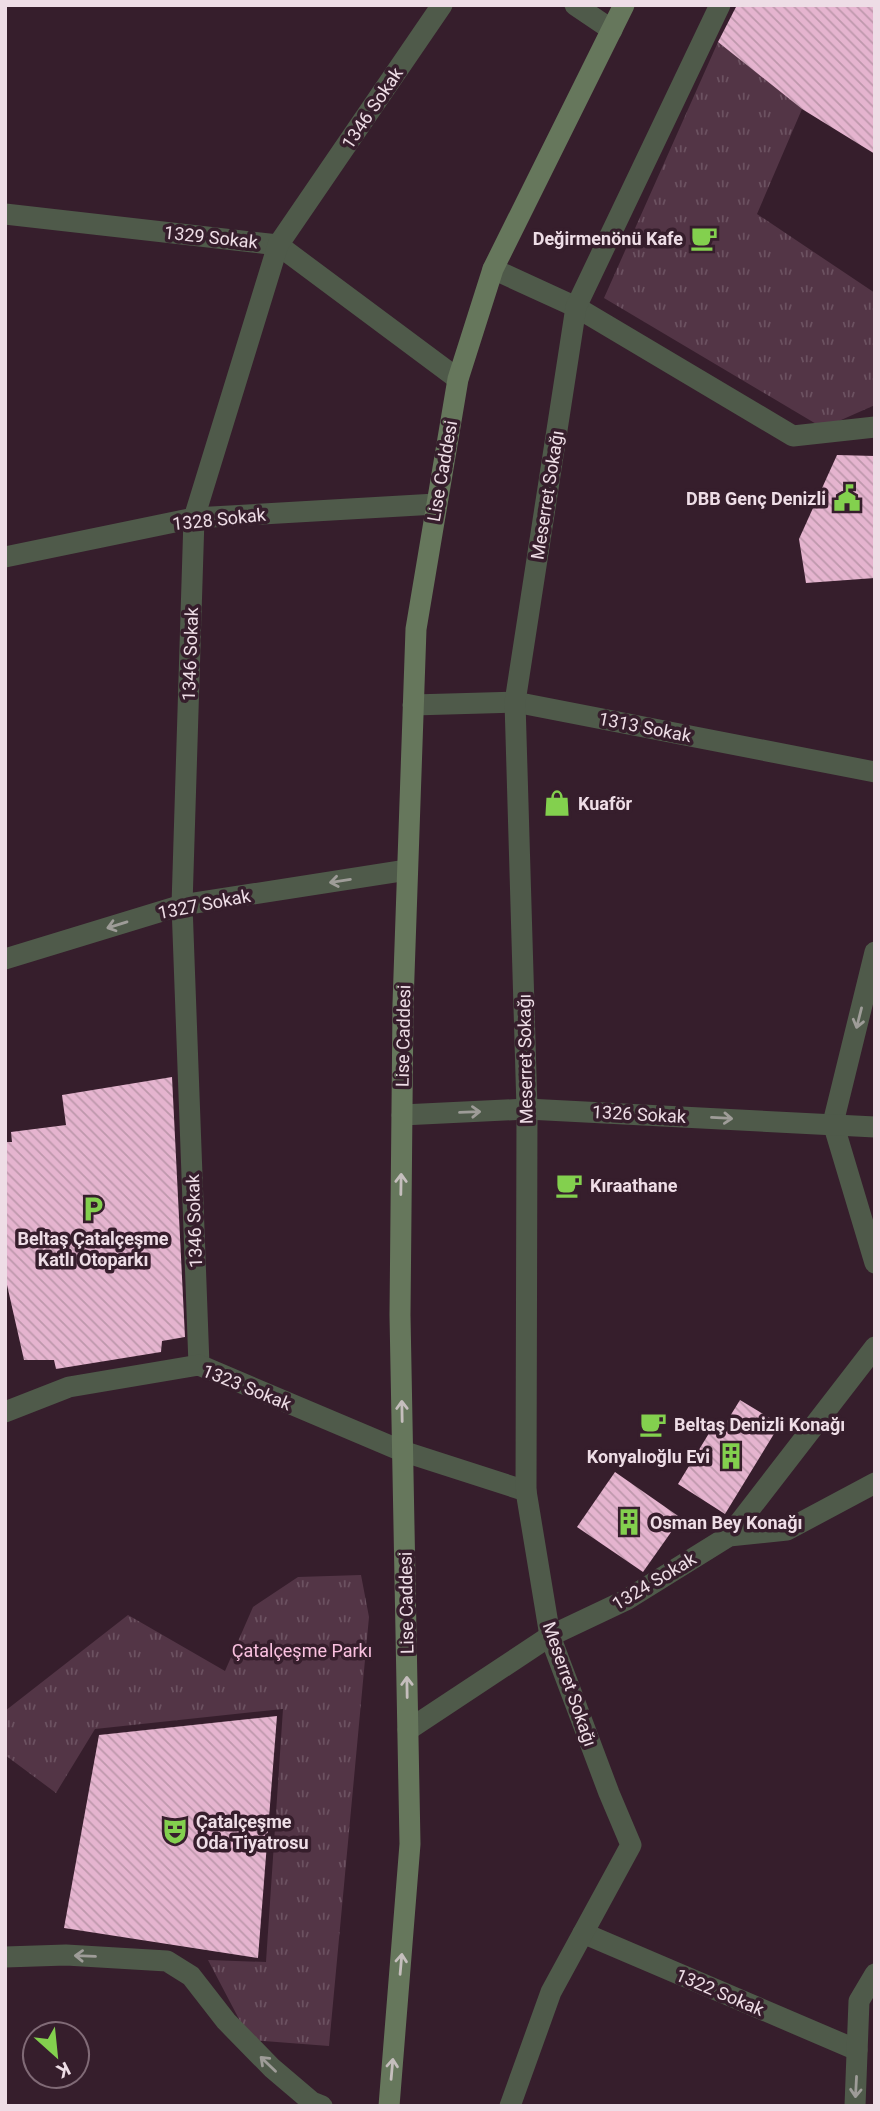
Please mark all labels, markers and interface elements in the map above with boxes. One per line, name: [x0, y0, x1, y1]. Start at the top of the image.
street label: 1346 Sokak: [337, 62, 407, 153]
street label: 1329 Sokak: [163, 222, 260, 252]
cafe icon: Değirmenönü Kafe: [689, 223, 719, 253]
place label: Değirmenönü Kafe: [533, 228, 683, 249]
street label: Lise Caddesi: [423, 419, 461, 523]
street label: Meserret Sokağı: [526, 429, 568, 561]
public building icon: DBB Genç Denizli: [832, 483, 862, 513]
place label: DBB Genç Denizli: [686, 488, 826, 509]
street label: 1328 Sokak: [171, 504, 268, 534]
street label: 1346 Sokak: [178, 606, 202, 701]
street label: 1313 Sokak: [597, 708, 694, 746]
shop icon: Kuaför: [542, 788, 572, 818]
place label: Kuaför: [578, 793, 633, 814]
one-way arrow: [329, 875, 352, 888]
street label: 1327 Sokak: [156, 885, 253, 923]
one-way arrow: [107, 919, 129, 932]
street label: Lise Caddesi: [392, 985, 414, 1087]
street label: Meserret Sokağı: [513, 994, 537, 1124]
one-way arrow: [851, 1006, 865, 1029]
street label: 1326 Sokak: [592, 1101, 687, 1127]
one-way arrow: [459, 1105, 482, 1118]
one-way arrow: [710, 1112, 733, 1125]
cafe icon: Kıraathane: [554, 1170, 584, 1200]
one-way arrow: [395, 1172, 408, 1195]
street label: 1346 Sokak: [182, 1173, 206, 1268]
place label: Kıraathane: [590, 1175, 678, 1196]
parking icon: Beltaş Çatalçeşme Katlı Otoparkı: [78, 1194, 108, 1224]
place label: Beltaş Çatalçeşme Katlı Otoparkı: [18, 1228, 169, 1270]
street label: 1323 Sokak: [200, 1360, 295, 1415]
one-way arrow: [395, 1400, 408, 1423]
cafe icon: Beltaş Denizli Konağı: [638, 1409, 668, 1439]
place label: Beltaş Denizli Konağı: [674, 1414, 845, 1435]
building icon: Konyalıoğlu Evi: [716, 1441, 746, 1471]
place label: Konyalıoğlu Evi: [587, 1446, 710, 1467]
building icon: Osman Bey Konağı: [614, 1507, 644, 1537]
place label: Osman Bey Konağı: [650, 1512, 802, 1533]
street label: 1324 Sokak: [608, 1547, 700, 1614]
street label: Lise Caddesi: [395, 1552, 417, 1654]
street label: Meserret Sokağı: [539, 1619, 601, 1749]
park label: Çatalçeşme Parkı: [232, 1640, 372, 1661]
one-way arrow: [401, 1676, 414, 1699]
place label: Çatalçeşme Oda Tiyatrosu: [196, 1811, 309, 1853]
theatre icon: Çatalçeşme Oda Tiyatrosu: [160, 1816, 190, 1846]
one-way arrow: [74, 1949, 97, 1962]
one-way arrow: [395, 1953, 408, 1975]
street label: 1322 Sokak: [673, 1964, 768, 2020]
north arrow: [21, 2020, 91, 2090]
one-way arrow: [260, 2055, 277, 2072]
text: K: [52, 2057, 74, 2083]
one-way arrow: [386, 2058, 399, 2080]
one-way arrow: [849, 2075, 862, 2098]

